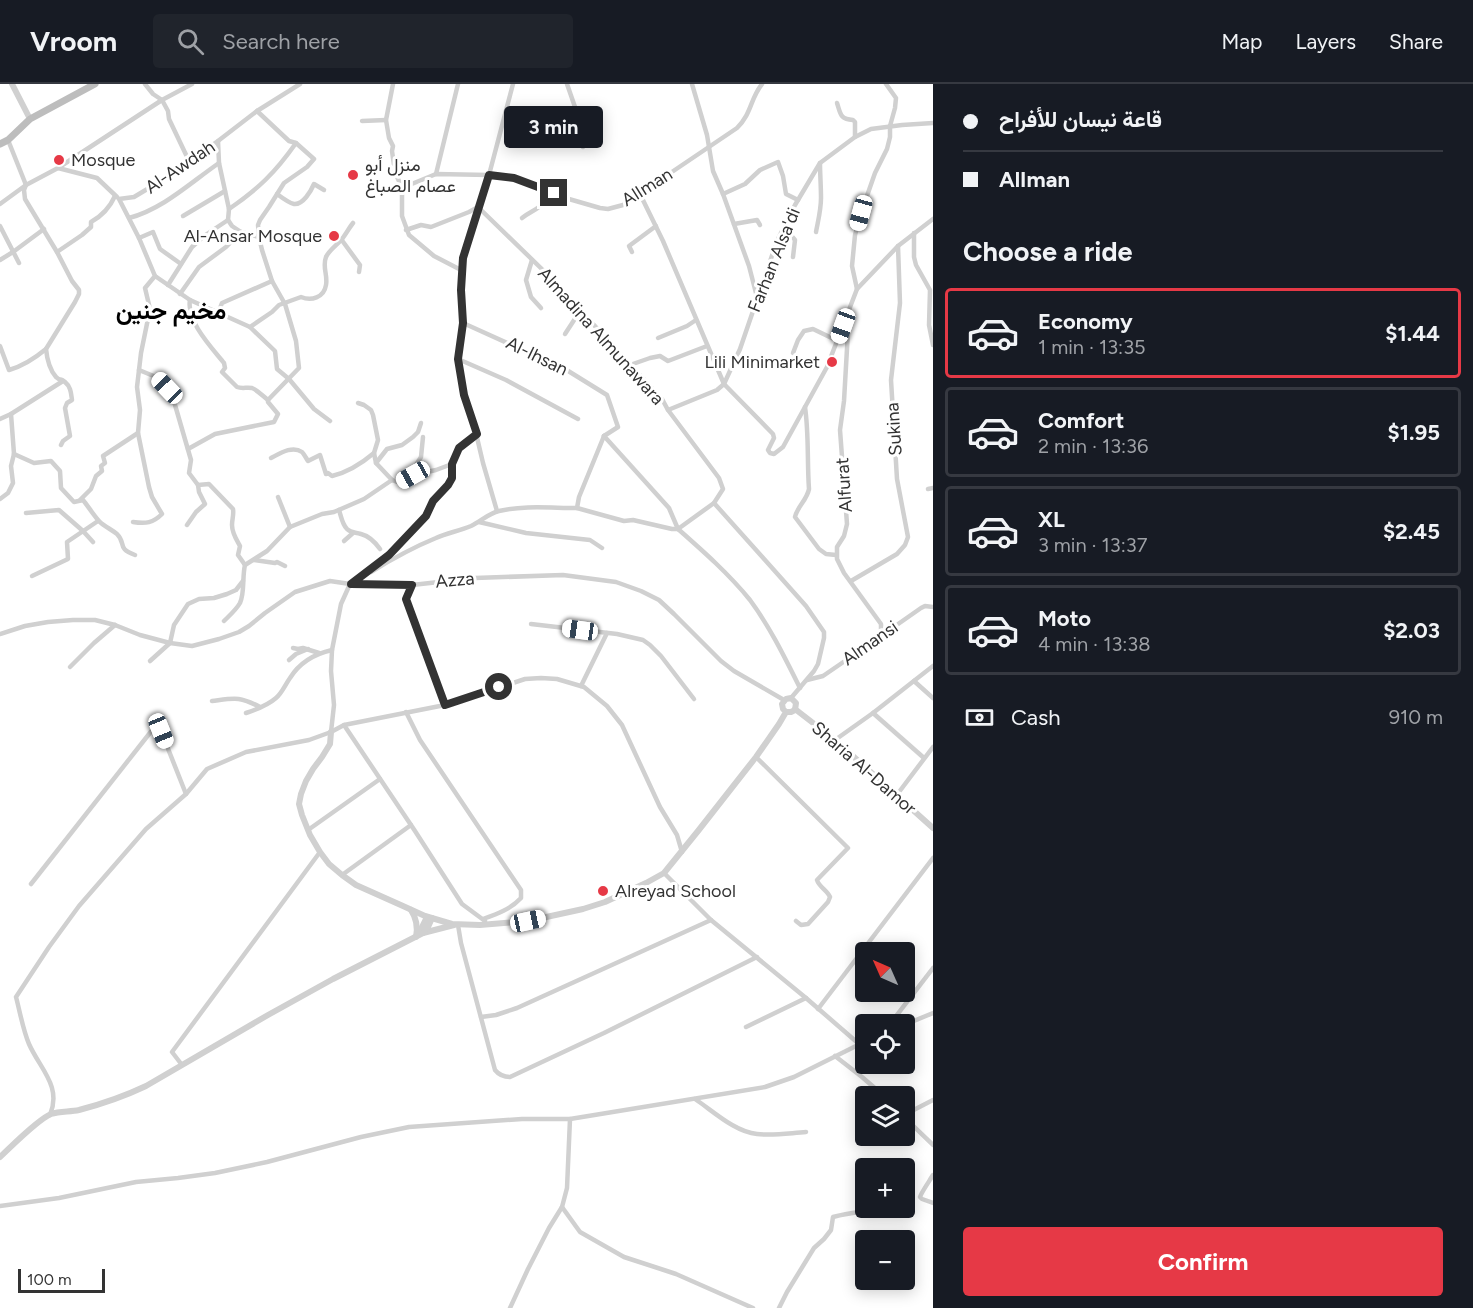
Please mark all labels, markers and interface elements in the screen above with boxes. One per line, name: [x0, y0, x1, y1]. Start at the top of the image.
search box: [153, 14, 573, 68]
text: Vroom: [30, 24, 117, 58]
icon: search: [174, 25, 207, 58]
text: Search here: [222, 28, 340, 55]
text: Map: [1222, 29, 1262, 54]
text: Layers: [1295, 29, 1356, 54]
text: Share: [1389, 29, 1443, 54]
callout: 3 min: [504, 106, 604, 148]
text: قاعة نيسان للأفراح: [999, 106, 1162, 133]
text: 3 min: [529, 115, 578, 139]
street label: Al-Awdah: [141, 136, 219, 198]
place label: Mosque: [71, 149, 136, 171]
marker: Mosque: [52, 153, 66, 167]
place label: منزل أبو عصام الصباغ: [365, 154, 456, 198]
street label: AlIman: [618, 163, 676, 211]
text: AlIman: [999, 166, 1070, 193]
marker: منزل أبو عصام الصباغ: [346, 168, 360, 182]
route end: [540, 179, 567, 206]
car: [848, 193, 874, 233]
street label: Farhan Alsa'di: [743, 205, 805, 315]
place label: Al-Ansar Mosque: [184, 225, 322, 247]
marker: Al-Ansar Mosque: [327, 229, 341, 243]
text: Choose a ride: [963, 235, 1132, 268]
street label: Almadina Almunawara: [533, 263, 669, 409]
district label: مخيم جنين: [116, 296, 226, 327]
car: [828, 306, 858, 346]
icon: car: [966, 306, 1020, 360]
text: Economy: [1038, 308, 1133, 335]
text: $1.44: [1385, 320, 1440, 347]
street label: Al-Ihsan: [502, 332, 572, 380]
text: 1 min · 13:35: [1038, 335, 1146, 359]
place label: Lili Minimarket: [705, 351, 820, 373]
marker: Lili Minimarket: [825, 355, 839, 369]
car: [148, 369, 186, 407]
street label: Sukina: [881, 402, 907, 456]
icon: car: [966, 405, 1020, 459]
text: Comfort: [1038, 407, 1124, 434]
text: $1.95: [1388, 419, 1440, 446]
text: 2 min · 13:36: [1038, 434, 1148, 458]
street label: Alfurat: [831, 457, 857, 513]
car: [393, 458, 433, 492]
icon: car: [966, 504, 1020, 558]
text: XL: [1038, 506, 1065, 533]
text: $2.45: [1383, 518, 1440, 545]
text: 3 min · 13:37: [1038, 533, 1147, 557]
street label: Azza: [435, 567, 475, 593]
icon: car: [966, 603, 1020, 657]
text: Moto: [1038, 605, 1091, 632]
street label: Almansi: [838, 616, 902, 670]
text: $2.03: [1383, 617, 1440, 644]
car: [561, 619, 599, 641]
text: 4 min · 13:38: [1038, 632, 1151, 656]
route start: [485, 673, 512, 700]
icon: cash: [963, 701, 996, 734]
text: Cash: [1011, 704, 1061, 731]
text: 910 m: [1389, 705, 1443, 729]
car: [146, 711, 176, 751]
street label: Sharia Al-Damor: [807, 717, 921, 819]
place label: Alreyad School: [615, 880, 736, 902]
marker: Alreyad School: [596, 884, 610, 898]
car: [509, 908, 547, 934]
north arrow: [855, 942, 915, 1002]
map controls: [855, 942, 915, 1290]
button: locate: [855, 1014, 915, 1074]
button: layers: [855, 1086, 915, 1146]
button: +: [855, 1158, 915, 1218]
button: Confirm: [963, 1227, 1443, 1296]
button: −: [855, 1230, 915, 1290]
scale bar: [18, 1266, 105, 1294]
text: 100 m: [27, 1270, 72, 1289]

